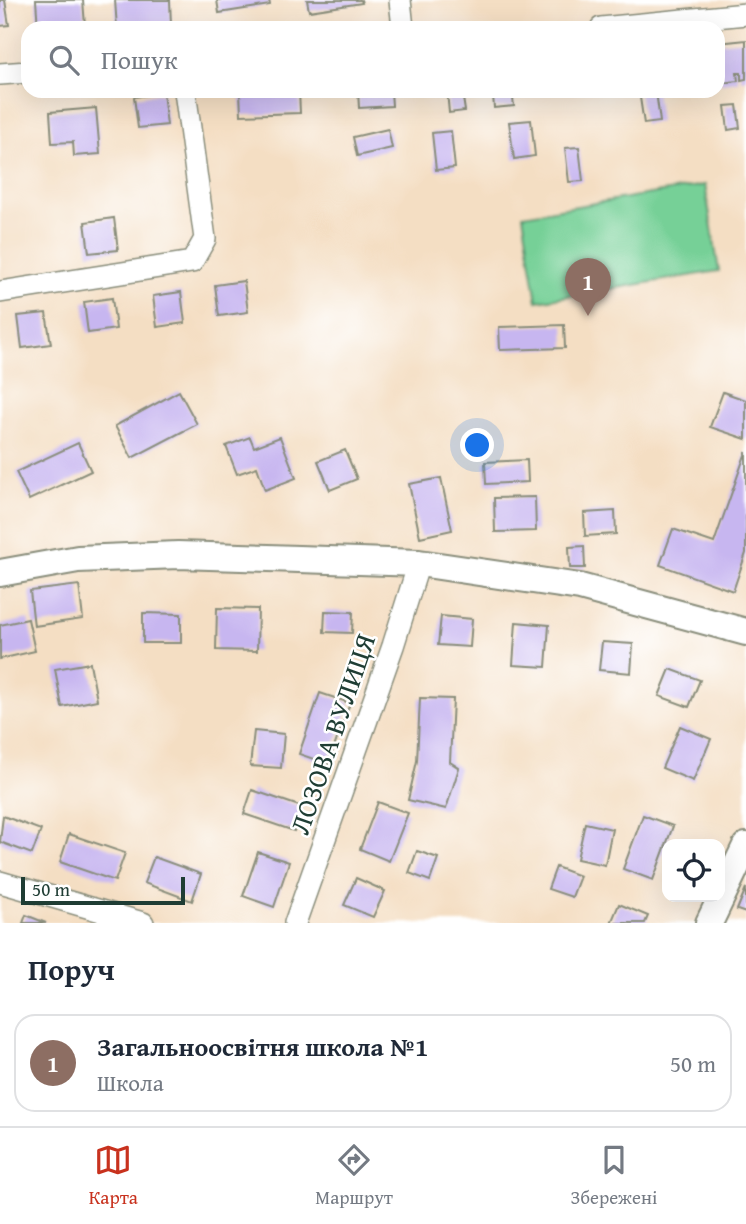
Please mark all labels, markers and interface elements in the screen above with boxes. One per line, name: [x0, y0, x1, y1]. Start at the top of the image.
search box: [21, 21, 725, 98]
text: Пошук: [101, 40, 178, 79]
icon: search: [45, 41, 83, 79]
pin: 1: [565, 258, 611, 316]
your location: [460, 428, 494, 462]
street label: ЛОЗОВА ВУЛИЦЯ: [278, 628, 385, 839]
map controls: [662, 839, 725, 902]
button: locate: [662, 839, 725, 902]
scale bar: [21, 874, 186, 906]
text: 50 m: [32, 875, 70, 903]
text: Поруч: [28, 947, 115, 991]
text: Загальноосвітня школа №1: [97, 1027, 428, 1066]
text: 1: [47, 1047, 59, 1080]
text: 50 m: [670, 1047, 716, 1080]
text: Школа: [97, 1066, 164, 1099]
tab: Карта: [89, 1141, 138, 1211]
tab: Маршрут: [315, 1141, 393, 1211]
tab: Збережені: [570, 1141, 657, 1211]

